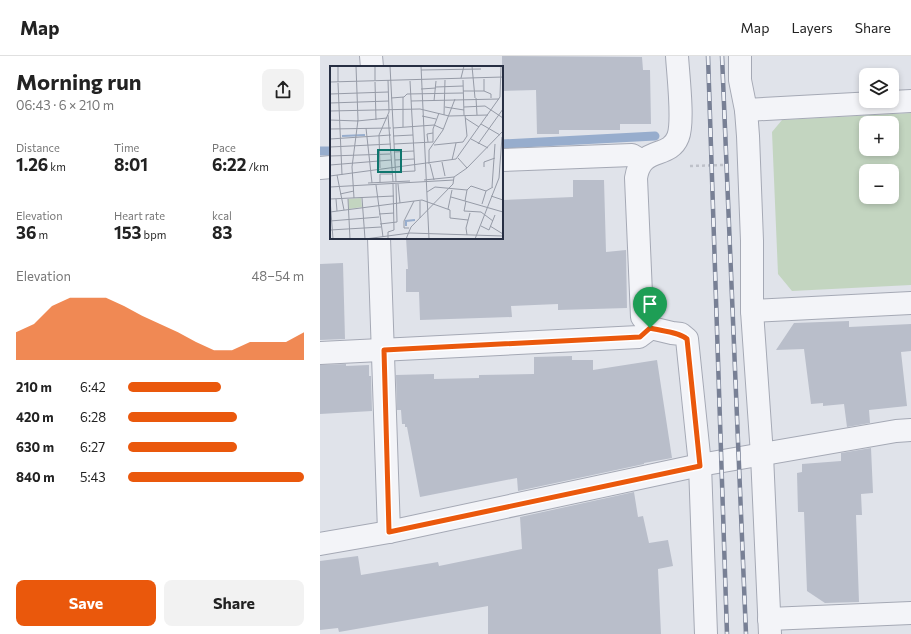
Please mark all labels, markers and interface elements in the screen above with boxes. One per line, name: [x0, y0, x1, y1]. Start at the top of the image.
text: Map: [20, 16, 59, 39]
text: Map: [741, 19, 769, 36]
text: Layers: [791, 19, 833, 36]
text: Share: [855, 19, 891, 36]
inset map: [330, 66, 503, 239]
text: Morning run: [16, 68, 142, 95]
map controls: [859, 68, 899, 204]
button: layers: [859, 68, 899, 108]
button: share: [262, 69, 304, 111]
text: 06:43 · 6 × 210 m: [16, 97, 114, 113]
button: +: [859, 116, 899, 156]
text: Distance: [16, 141, 60, 154]
text: Time: [114, 141, 139, 154]
text: Pace: [212, 141, 236, 154]
text: 1.26: [16, 154, 48, 175]
text: 8:01: [114, 154, 148, 175]
text: 6:22: [212, 154, 246, 175]
text: km: [48, 160, 66, 173]
text: /km: [246, 160, 269, 173]
button: −: [859, 164, 899, 204]
text: Elevation: [16, 209, 62, 222]
text: Heart rate: [114, 209, 165, 222]
text: kcal: [212, 209, 232, 222]
text: 36: [16, 222, 36, 243]
text: 153: [114, 222, 142, 243]
text: 83: [212, 222, 232, 243]
text: m: [36, 228, 48, 241]
text: bpm: [142, 228, 166, 241]
text: Elevation: [16, 268, 71, 284]
text: 48–54 m: [252, 268, 304, 284]
pin: [633, 287, 667, 328]
icon: arrive: [639, 293, 661, 315]
text: 210 m: [16, 379, 52, 395]
text: 6:42: [80, 379, 106, 395]
text: 420 m: [16, 409, 54, 425]
text: 6:28: [80, 409, 106, 425]
text: 630 m: [16, 439, 54, 455]
text: 6:27: [80, 439, 105, 455]
text: 840 m: [16, 469, 54, 485]
text: 5:43: [80, 469, 106, 485]
button: Save: [16, 580, 156, 626]
button: Share: [164, 580, 304, 626]

